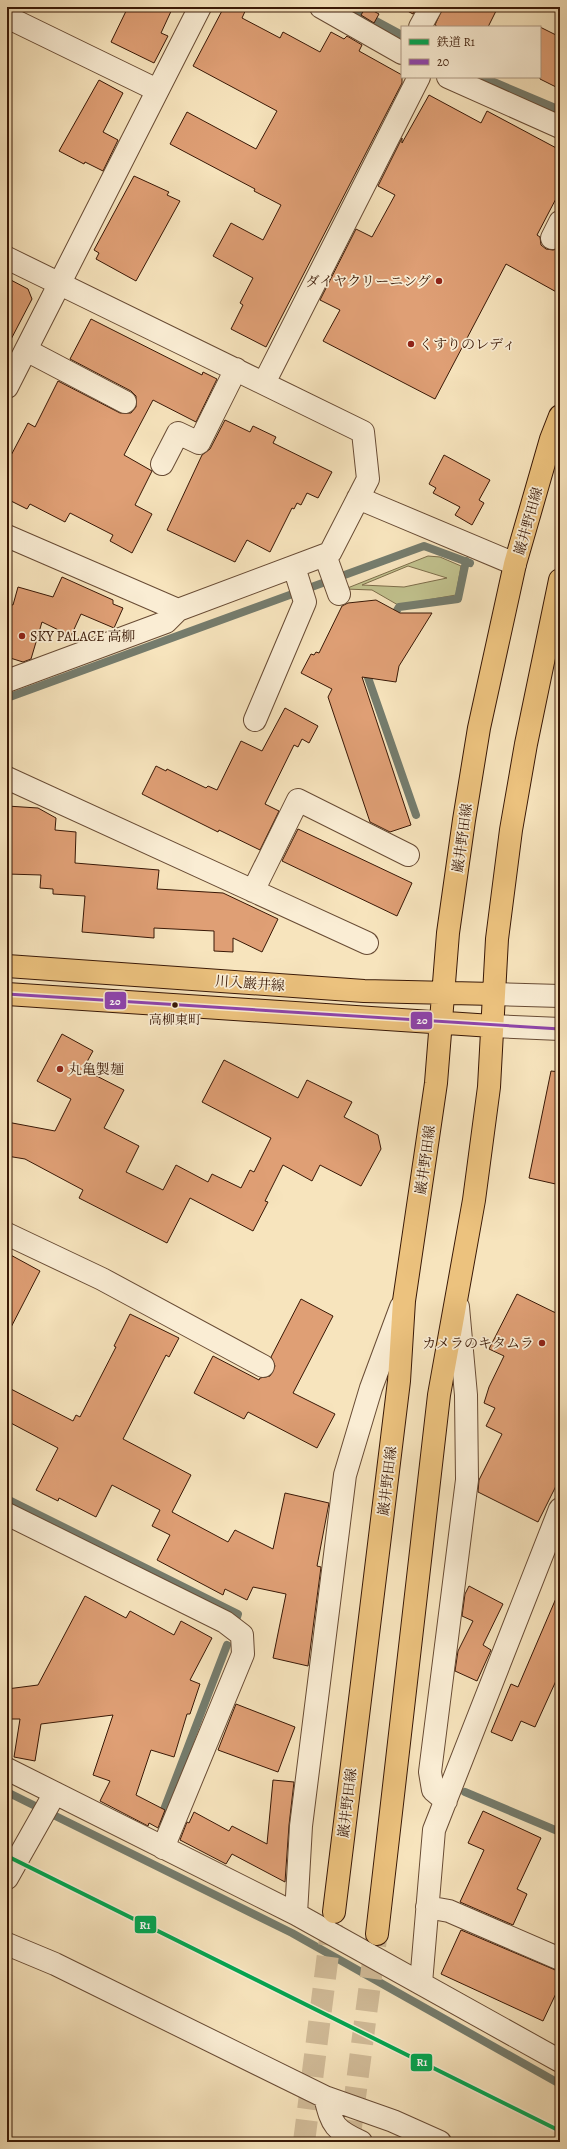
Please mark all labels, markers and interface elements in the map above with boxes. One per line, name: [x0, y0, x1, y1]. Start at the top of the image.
legend: [401, 26, 541, 78]
text: 鉄道 R1: [436, 34, 475, 50]
text: 20: [437, 54, 449, 70]
place label: ダイヤクリーニング: [306, 272, 431, 291]
marker: ダイヤクリーニング: [434, 276, 444, 286]
place label: くすりのレディ: [419, 335, 516, 354]
marker: くすりのレディ: [406, 339, 416, 349]
street label: 巌井野田線: [510, 485, 547, 557]
place label: SKY PALACE 高柳: [30, 627, 135, 646]
marker: SKY PALACE 高柳: [17, 631, 27, 641]
street label: 巌井野田線: [448, 802, 477, 874]
street label: 川入巌井線: [214, 972, 286, 995]
line badge: 20: [104, 991, 127, 1010]
text: 20: [110, 994, 121, 1009]
marker: 高柳東町: [170, 1000, 180, 1010]
place label: 高柳東町: [149, 1011, 201, 1028]
line badge: 20: [410, 1011, 433, 1030]
text: 20: [417, 1013, 428, 1028]
place label: 丸亀製麺: [68, 1060, 124, 1079]
marker: 丸亀製麺: [55, 1064, 65, 1074]
street label: 巌井野田線: [411, 1124, 440, 1196]
place label: カメラのキタムラ: [422, 1334, 534, 1353]
marker: カメラのキタムラ: [537, 1338, 547, 1348]
street label: 巌井野田線: [374, 1445, 401, 1517]
street label: 巌井野田線: [334, 1767, 361, 1839]
line badge: R1: [134, 1915, 157, 1934]
text: R1: [140, 1918, 151, 1933]
line badge: R1: [410, 2053, 433, 2072]
text: R1: [417, 2055, 428, 2070]

